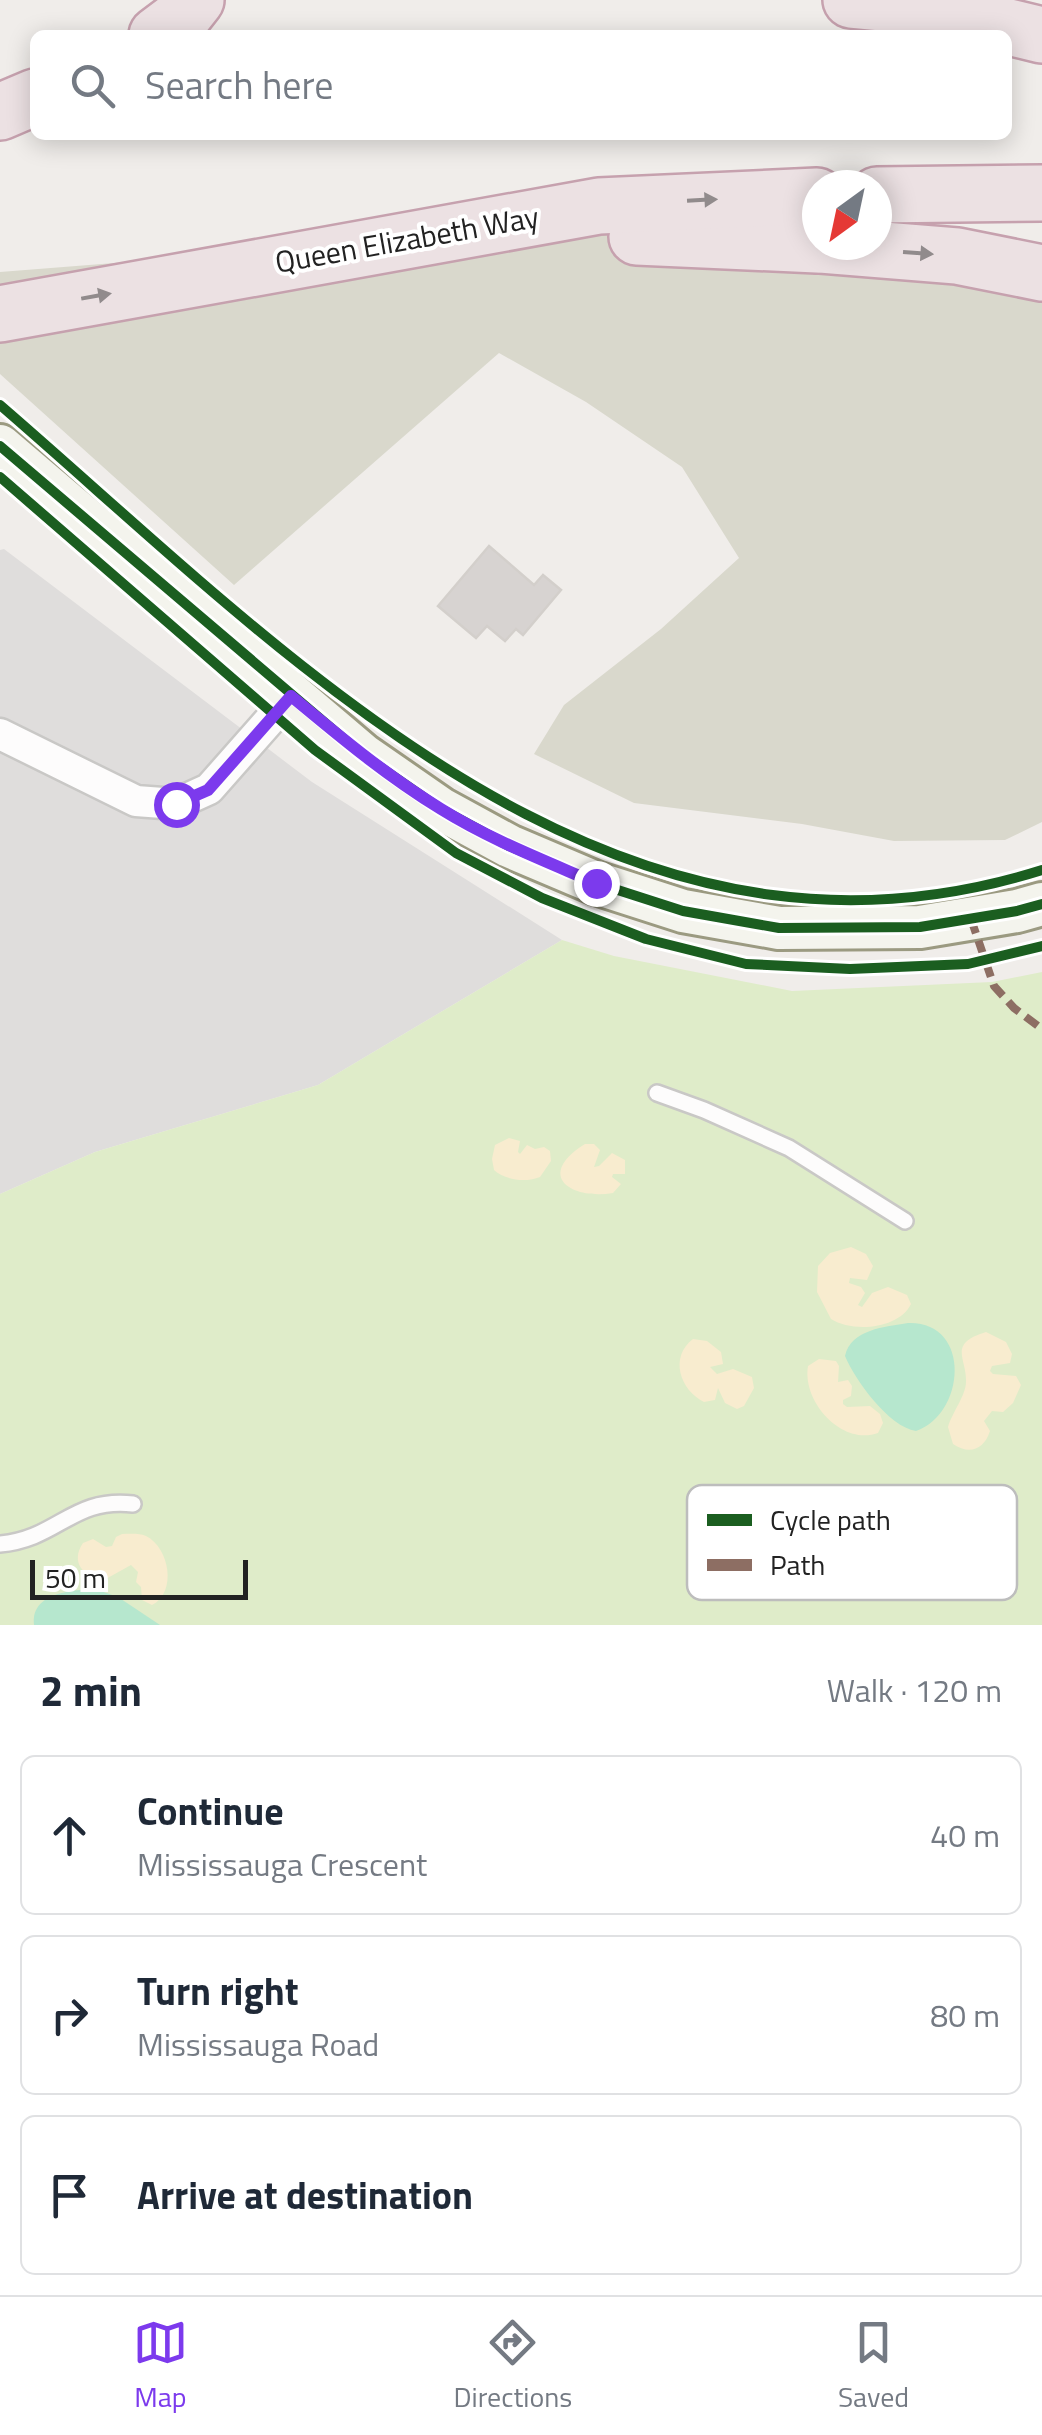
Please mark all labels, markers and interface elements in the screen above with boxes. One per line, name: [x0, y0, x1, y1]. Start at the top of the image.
search box: [30, 30, 1012, 140]
text: Search here: [145, 56, 333, 114]
icon: search: [65, 58, 120, 113]
north arrow: [802, 170, 892, 260]
one-way arrow: [687, 192, 718, 208]
street label: Queen Elizabeth Way: [271, 193, 542, 285]
one-way arrow: [903, 245, 935, 261]
one-way arrow: [81, 288, 112, 303]
route start: [154, 782, 200, 828]
route end: [574, 861, 620, 907]
legend: [687, 1485, 1017, 1600]
text: Cycle path: [770, 1498, 891, 1541]
text: Path: [770, 1543, 825, 1586]
scale bar: [30, 1555, 248, 1600]
text: 50 m: [45, 1556, 106, 1599]
text: 2 min: [40, 1658, 142, 1722]
text: Walk · 120 m: [827, 1666, 1002, 1714]
text: Continue: [137, 1782, 284, 1840]
icon: ahead: [42, 1808, 97, 1863]
text: 40 m: [930, 1811, 1000, 1859]
text: Mississauga Crescent: [137, 1840, 427, 1888]
text: Turn right: [137, 1962, 299, 2020]
icon: right: [42, 1988, 97, 2043]
text: 80 m: [930, 1991, 1000, 2039]
text: Mississauga Road: [137, 2020, 379, 2068]
text: Arrive at destination: [137, 2166, 473, 2224]
icon: arrive: [42, 2168, 97, 2223]
tab: Map: [133, 2315, 188, 2418]
tab: Directions: [454, 2315, 572, 2418]
tab: Saved: [838, 2315, 909, 2418]

